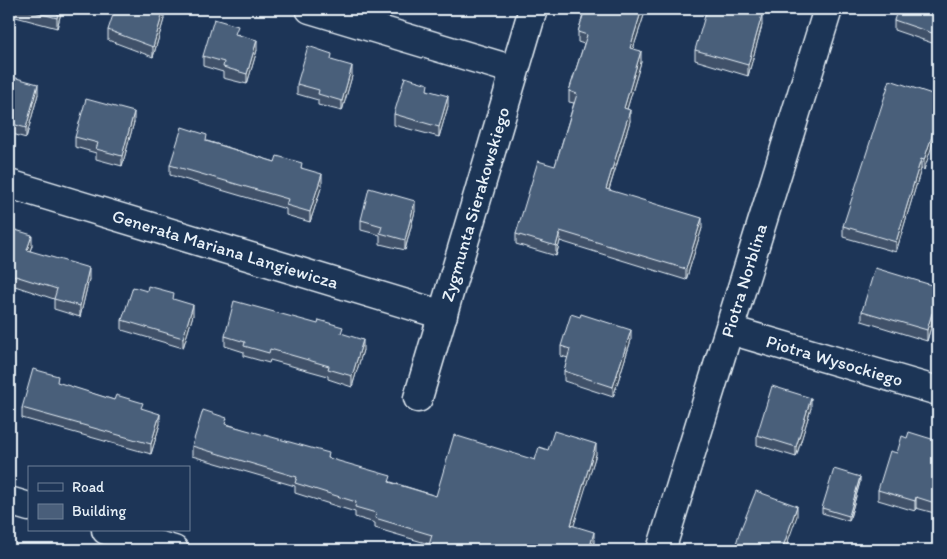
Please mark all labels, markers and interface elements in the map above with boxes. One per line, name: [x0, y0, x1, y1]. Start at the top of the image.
street label: Zygmunta Sierakowskiego: [436, 105, 514, 304]
street label: Generała Mariana Langiewicza: [110, 205, 342, 294]
street label: Piotra Norblina: [716, 220, 772, 340]
street label: Piotra Wysockiego: [764, 330, 906, 391]
legend: [28, 466, 190, 532]
text: Road: [72, 478, 105, 496]
text: Building: [72, 502, 126, 520]

